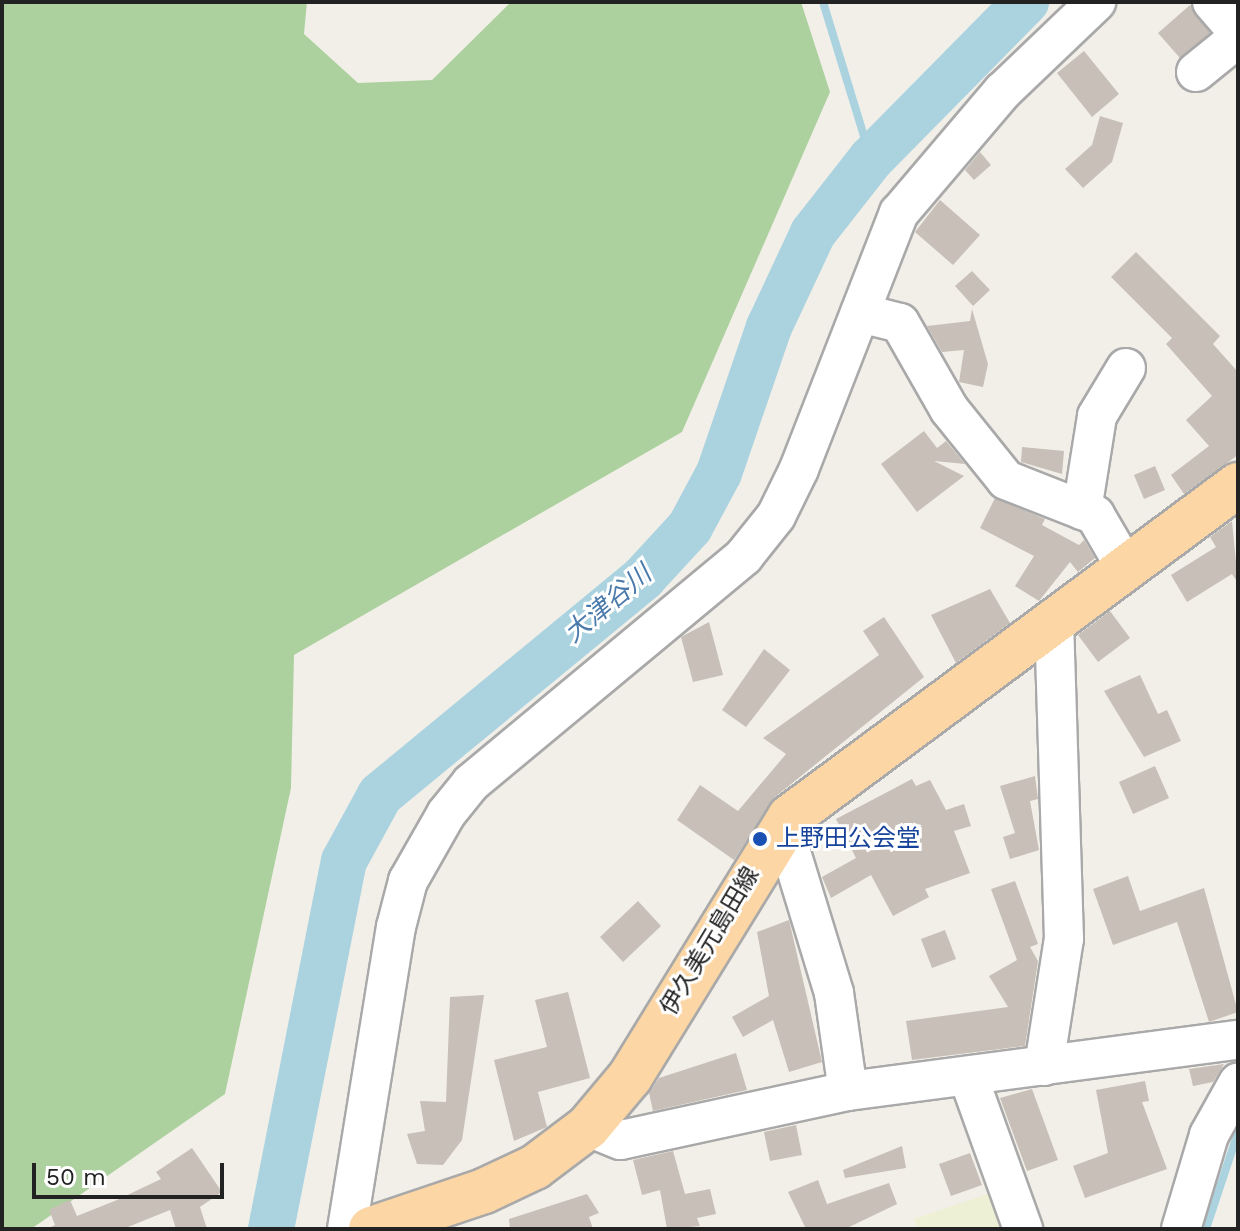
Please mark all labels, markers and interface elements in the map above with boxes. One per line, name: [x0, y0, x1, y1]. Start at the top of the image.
water label: 大津谷川: [558, 559, 658, 649]
place label: 上野田公会堂: [776, 825, 920, 853]
marker: 上野田公会堂: [751, 830, 769, 848]
street label: 伊久美元島田線: [654, 862, 766, 1020]
scale bar: [36, 1147, 228, 1197]
text: 50 m: [46, 1163, 106, 1191]

